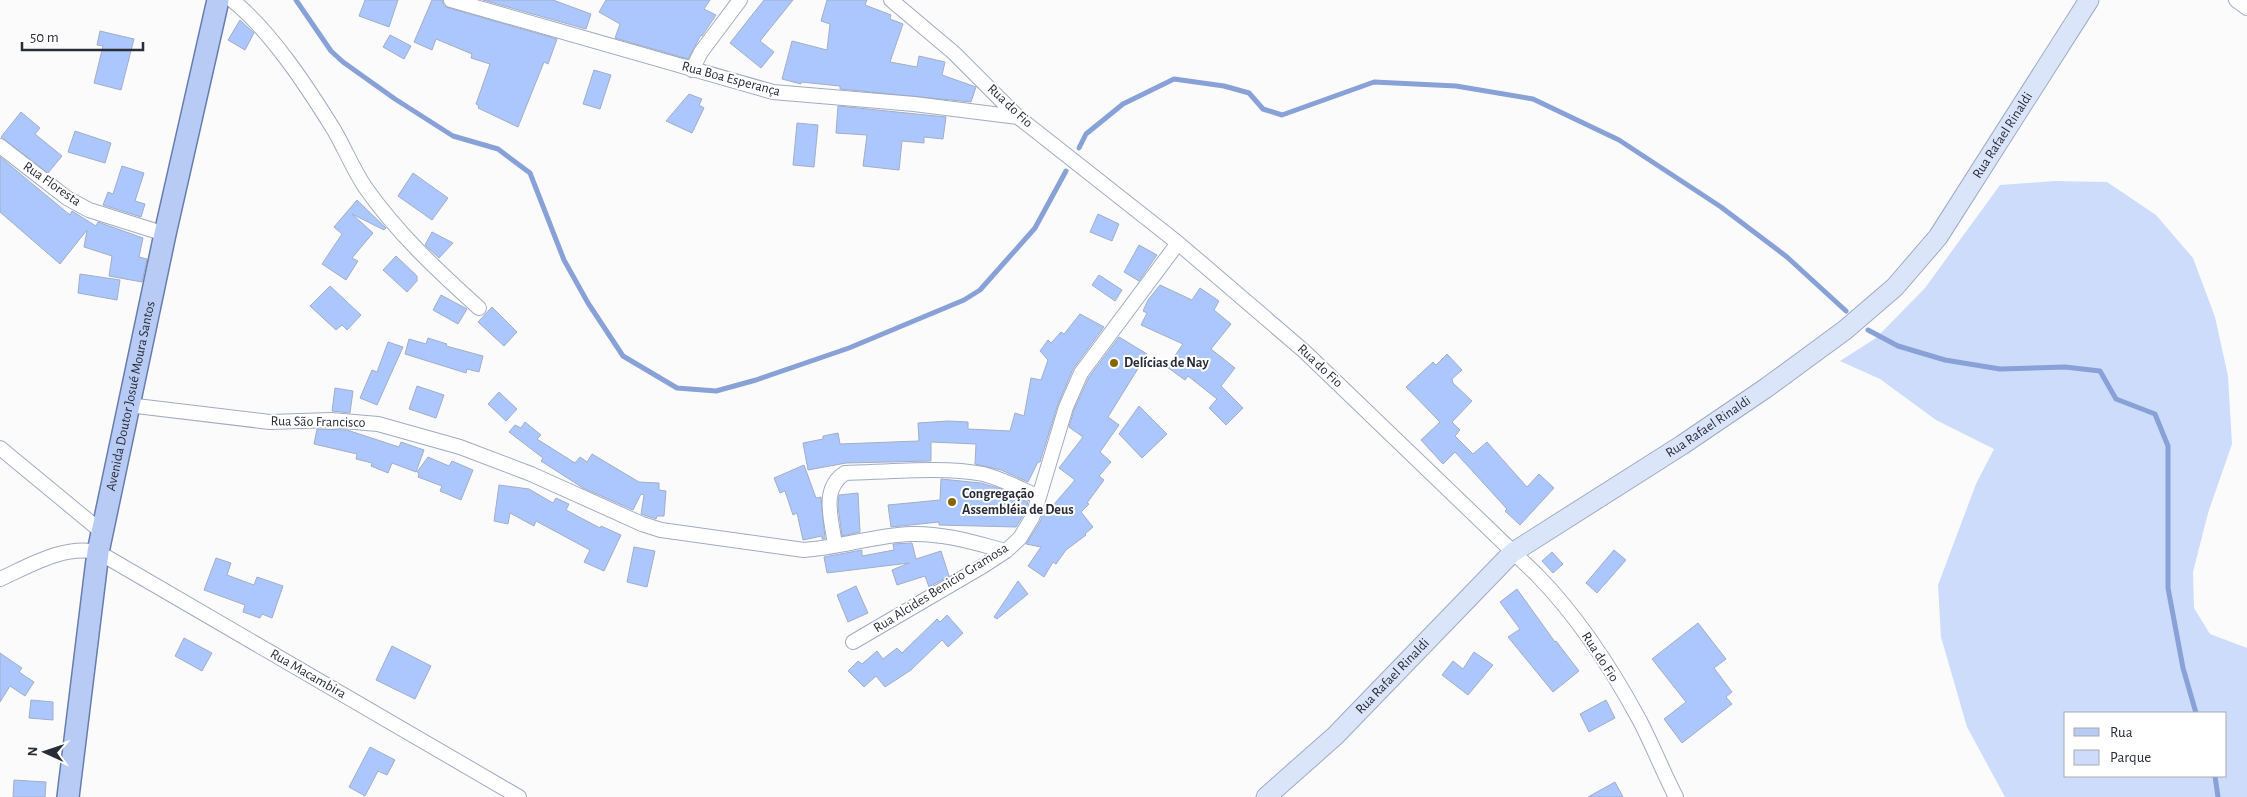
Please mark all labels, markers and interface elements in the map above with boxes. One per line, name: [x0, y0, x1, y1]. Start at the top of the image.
scale bar: [22, 20, 144, 52]
text: 50 m: [30, 30, 59, 45]
street label: Rua Boa Esperança: [680, 59, 782, 99]
street label: Rua do Fio: [985, 82, 1035, 130]
street label: Rua Rafael Rinaldi: [1970, 90, 2035, 181]
street label: Rua Floresta: [21, 159, 84, 209]
street label: Avenida Doutor Josué Moura Santos: [104, 300, 158, 492]
street label: Rua do Fio: [1295, 342, 1345, 390]
place label: Delícias de Nay: [1124, 356, 1209, 370]
marker: Delícias de Nay: [1108, 357, 1120, 369]
street label: Rua Rafael Rinaldi: [1663, 393, 1753, 460]
street label: Rua São Francisco: [270, 414, 366, 430]
place label: Congregação Assembléia de Deus: [962, 487, 1074, 517]
marker: Congregação Assembléia de Deus: [946, 496, 958, 508]
street label: Rua Alcides Benicio Gramosa: [871, 540, 1011, 635]
street label: Rua do Fio: [1579, 630, 1621, 684]
street label: Rua Rafael Rinaldi: [1353, 636, 1432, 717]
street label: Rua Macambira: [268, 647, 349, 702]
legend: [2064, 712, 2227, 777]
text: Rua: [2110, 725, 2133, 740]
north arrow: [20, 727, 70, 777]
text: N: [26, 746, 40, 757]
text: Parque: [2110, 750, 2151, 765]

